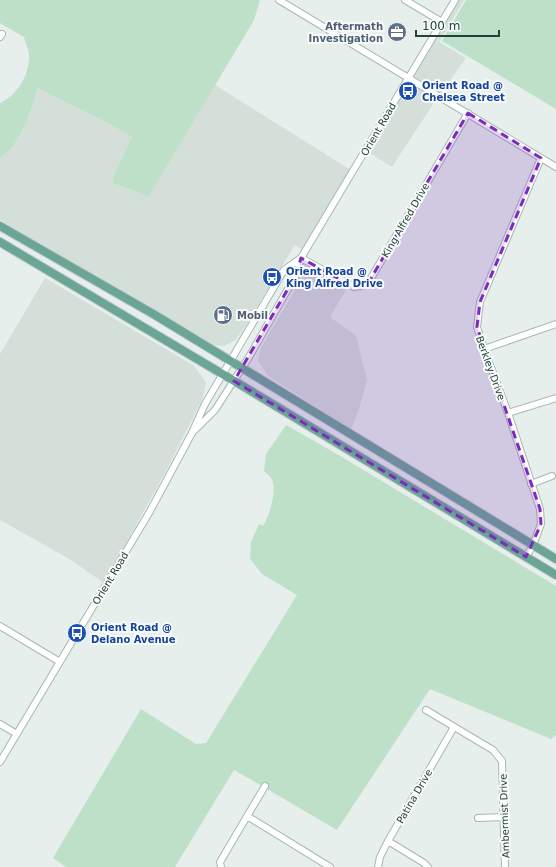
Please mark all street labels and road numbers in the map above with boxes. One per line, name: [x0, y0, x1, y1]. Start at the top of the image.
street label: Orient Road: [359, 101, 398, 158]
street label: King Alfred Drive: [380, 181, 431, 260]
street label: Berkley Drive: [474, 335, 507, 402]
street label: Orient Road: [90, 550, 130, 607]
street label: Patina Drive: [394, 767, 434, 825]
street label: Ambermist Drive: [498, 774, 511, 858]

